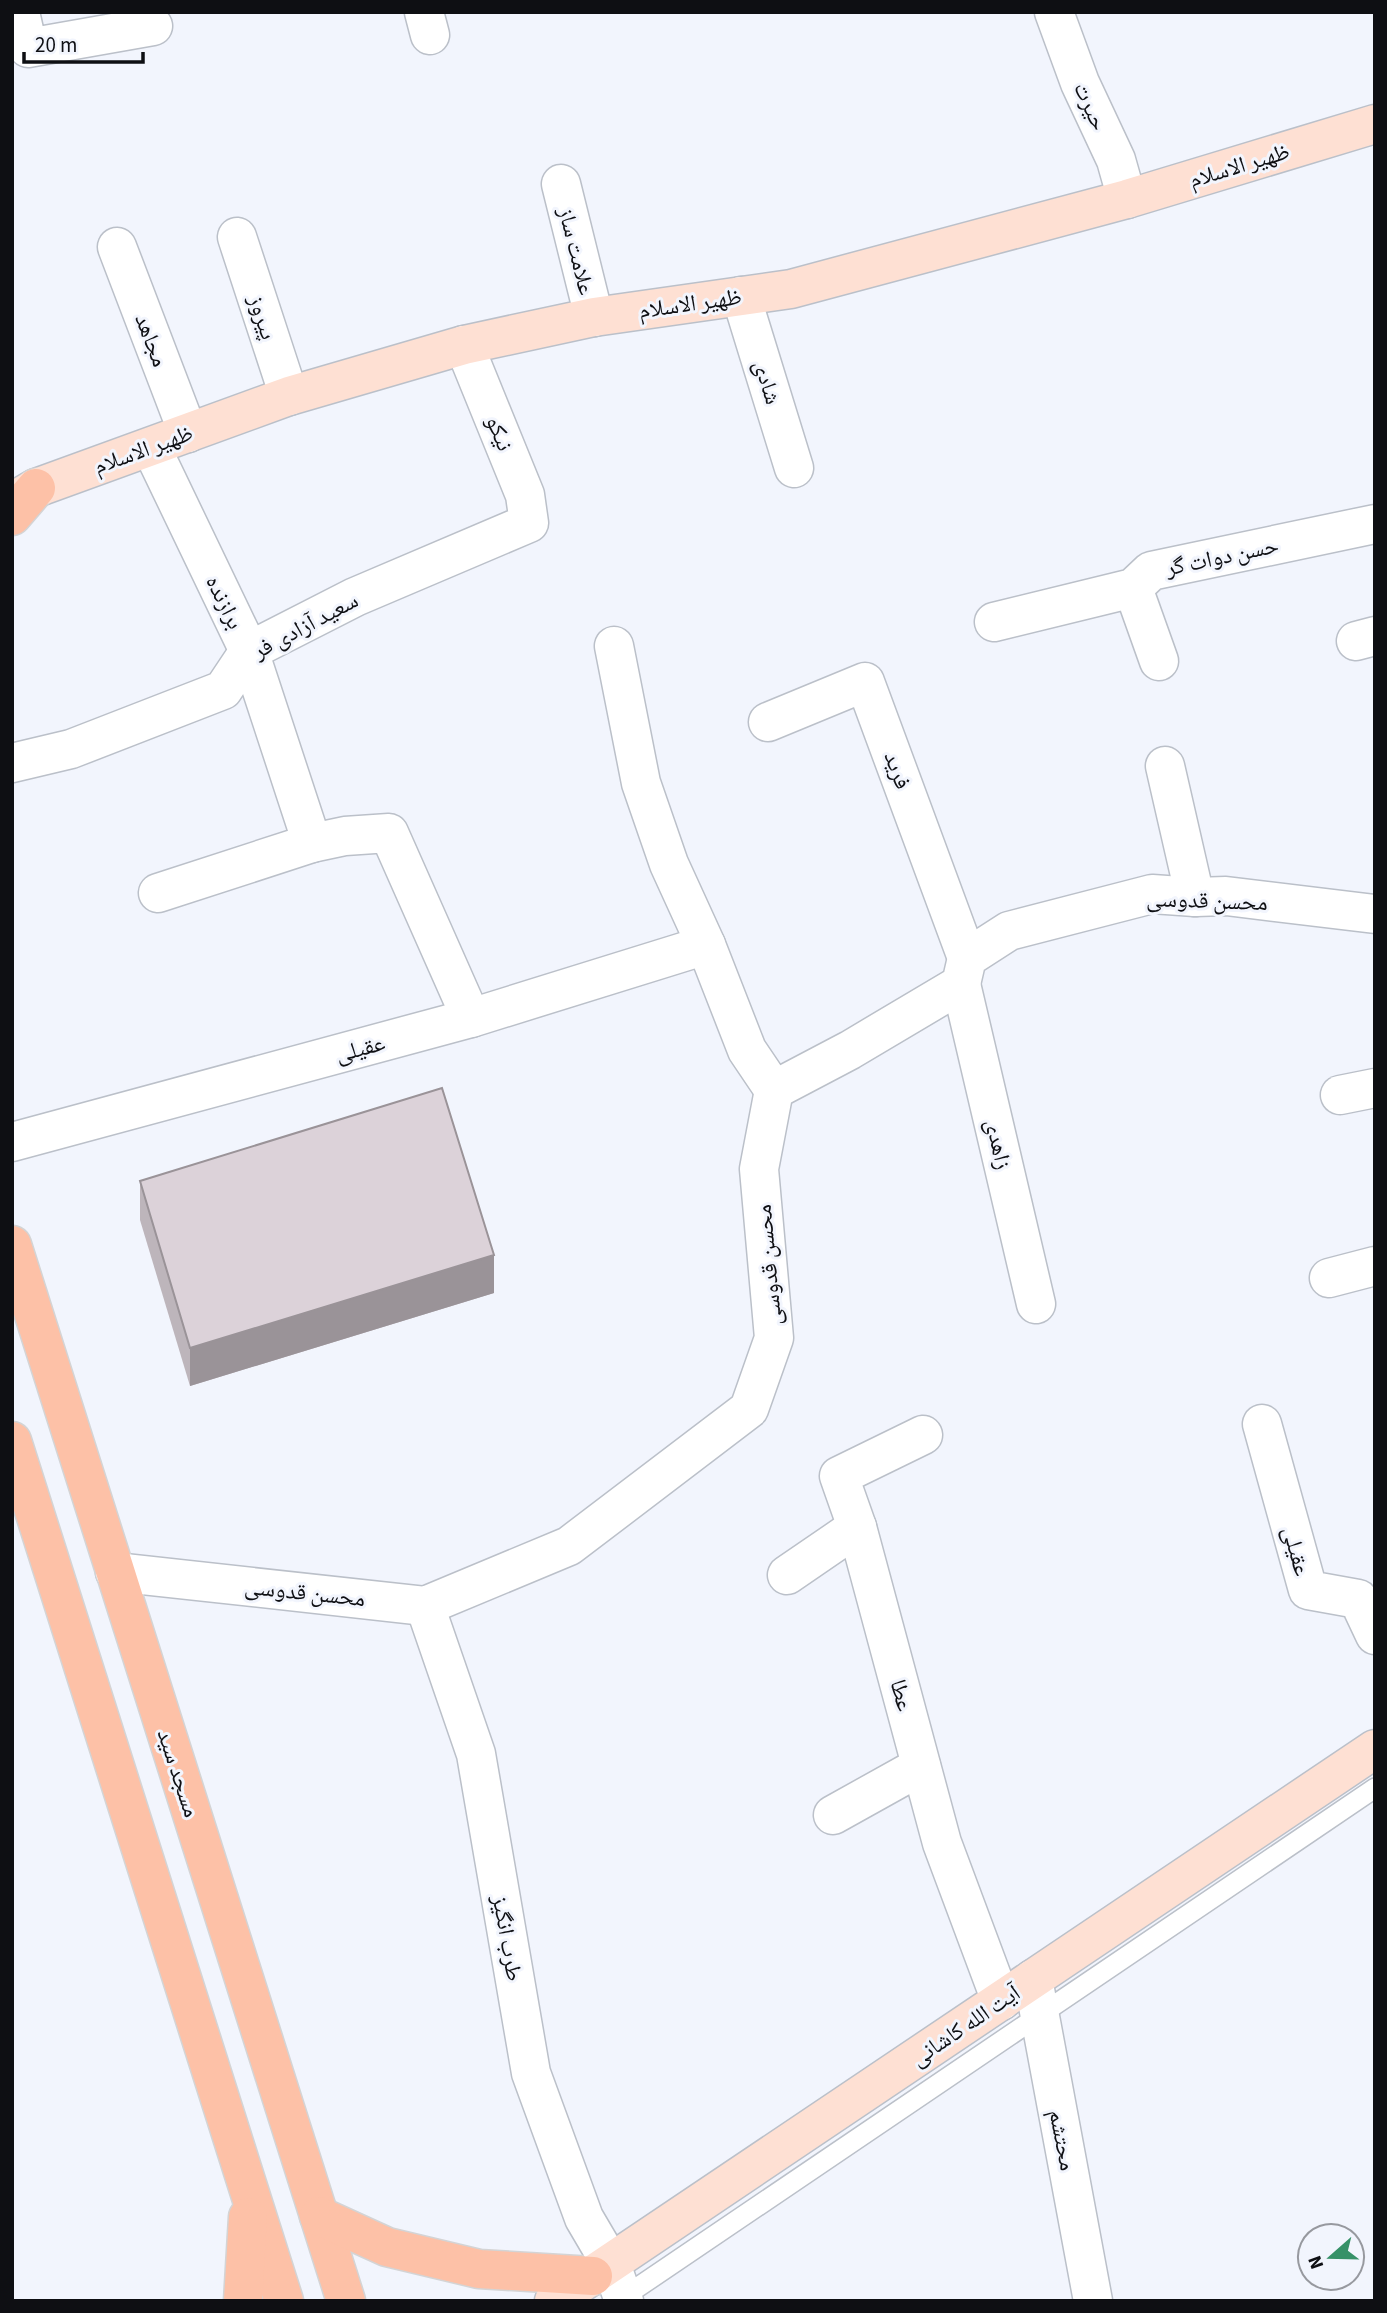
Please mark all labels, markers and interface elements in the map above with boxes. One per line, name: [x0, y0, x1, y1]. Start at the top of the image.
scale bar: [24, 21, 144, 65]
text: 20 m: [35, 30, 77, 60]
street label: حیرت: [1065, 77, 1116, 136]
street label: ظهیر الاسلام: [1185, 135, 1294, 196]
street label: علامت ساز: [549, 203, 603, 299]
street label: ظهیر الاسلام: [636, 280, 744, 327]
street label: پیروز: [240, 290, 285, 344]
street label: مجاهد: [126, 309, 177, 371]
street label: شادی: [745, 356, 790, 408]
street label: نیکو: [478, 410, 522, 456]
street label: ظهیر الاسلام: [89, 416, 198, 483]
street label: حسن دوات گر: [1162, 528, 1282, 585]
street label: برازنده: [197, 570, 252, 635]
street label: سعید آزادی فر: [246, 584, 364, 668]
street label: فرید: [876, 747, 919, 794]
street label: محسن قدوسی: [1146, 882, 1268, 919]
street label: عقیلی: [332, 1026, 389, 1071]
street label: زاهدی: [977, 1115, 1020, 1173]
street label: محسن قدوسی: [747, 1203, 790, 1327]
street label: عقیلی: [1274, 1523, 1319, 1580]
street label: محسن قدوسی: [243, 1570, 367, 1615]
street label: عطا: [881, 1675, 922, 1715]
street label: مسجد سید: [149, 1725, 208, 1821]
street label: طرب انگیز: [484, 1892, 531, 1984]
street label: آیت الله کاشانی: [904, 1976, 1028, 2074]
street label: محتشم: [1040, 2107, 1085, 2173]
north arrow: [1296, 2222, 1366, 2292]
text: N: [1302, 2252, 1331, 2273]

